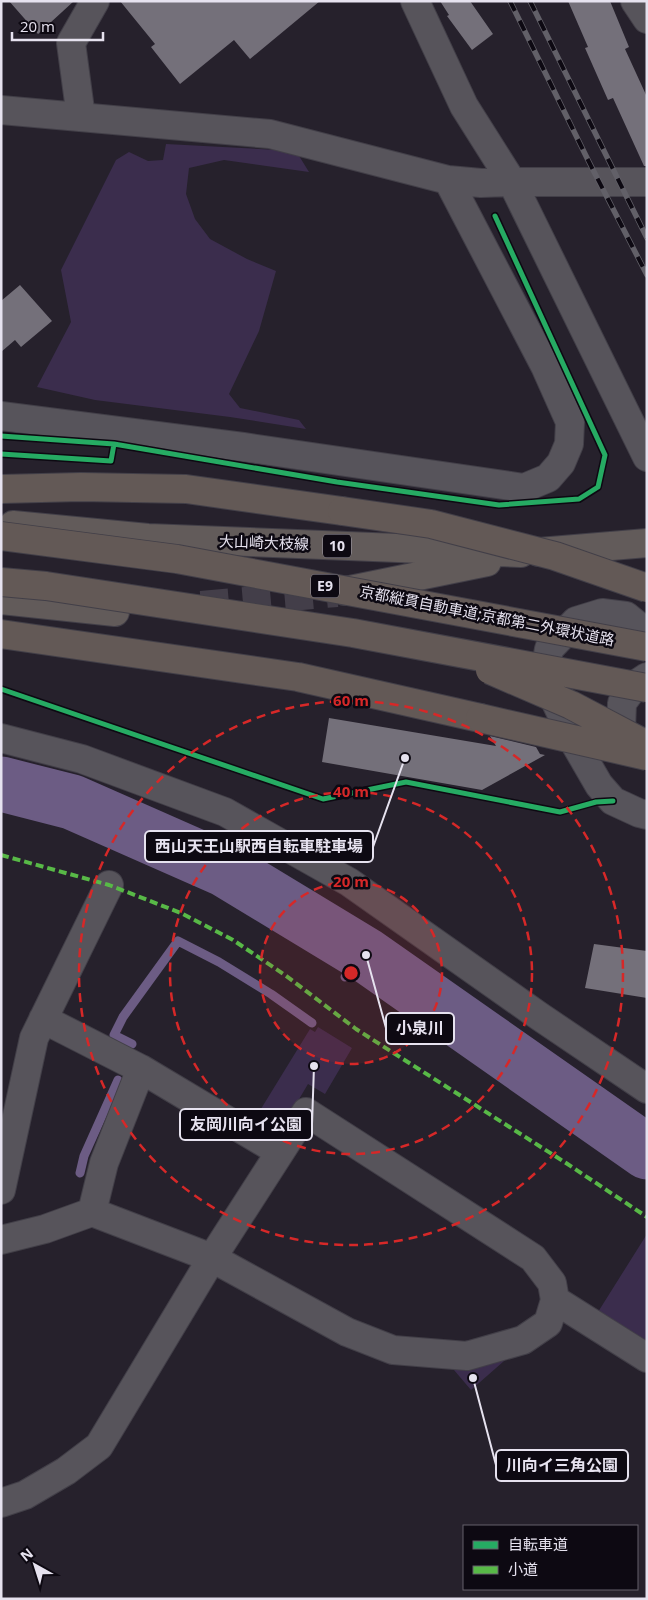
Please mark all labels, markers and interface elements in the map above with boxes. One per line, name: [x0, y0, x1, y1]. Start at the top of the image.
scale bar: [12, 10, 104, 42]
text: 20 m: [20, 16, 55, 36]
street label: 大山崎大枝線: [219, 530, 309, 554]
road number: 10: [323, 534, 351, 558]
road number: E9: [311, 574, 339, 598]
street label: 京都縦貫自動車道;京都第二外環状道路: [358, 580, 616, 650]
text: 60 m: [333, 690, 369, 710]
text: 40 m: [333, 781, 369, 801]
callout: 西山天王山駅西自転車駐車場: [145, 831, 373, 862]
text: 西山天王山駅西自転車駐車場: [155, 835, 363, 857]
text: 20 m: [333, 871, 369, 891]
centre of rings: [342, 964, 360, 982]
callout: 小泉川: [386, 1013, 454, 1044]
text: 小泉川: [396, 1017, 444, 1039]
callout: 友岡川向イ公園: [180, 1109, 312, 1140]
text: 友岡川向イ公園: [190, 1113, 302, 1135]
callout: 川向イ三角公園: [496, 1450, 628, 1481]
text: 川向イ三角公園: [506, 1454, 618, 1476]
legend: [463, 1525, 638, 1590]
text: 自転車道: [508, 1534, 568, 1554]
north arrow: [10, 1540, 60, 1590]
text: N: [16, 1544, 37, 1565]
text: 小道: [508, 1559, 538, 1579]

